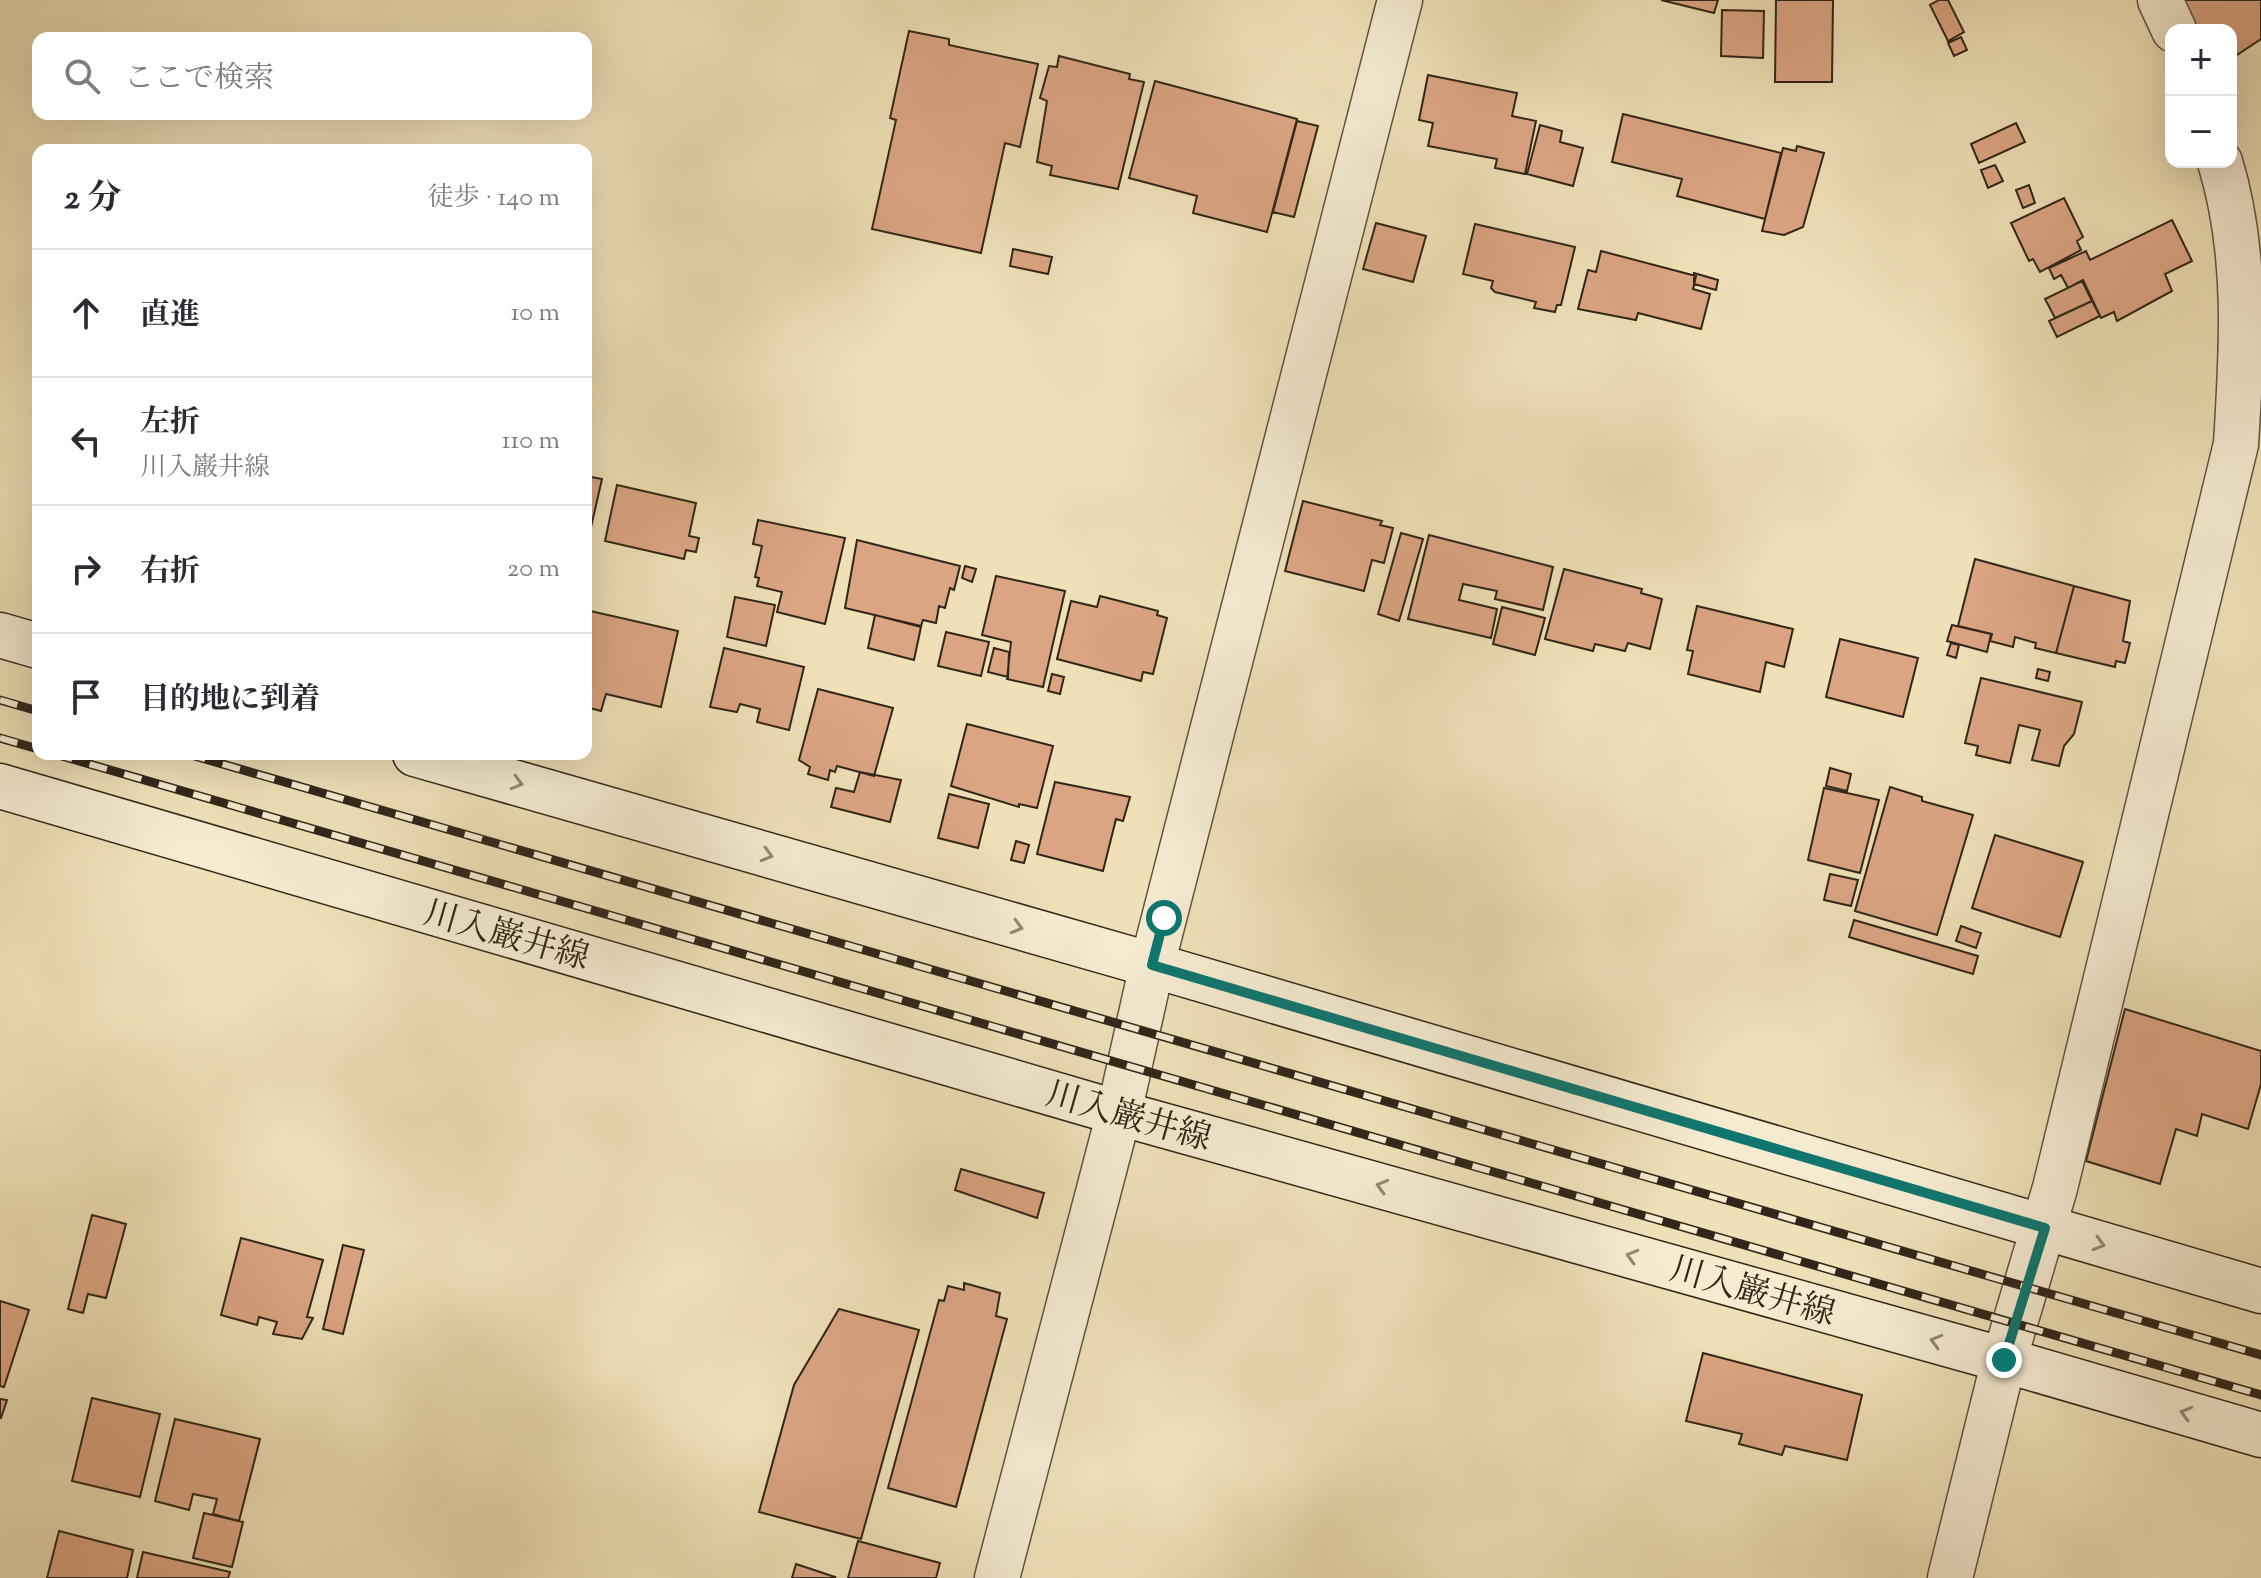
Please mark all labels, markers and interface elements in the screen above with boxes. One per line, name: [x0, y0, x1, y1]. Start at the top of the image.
map controls: [2165, 24, 2237, 168]
button: +: [2165, 24, 2237, 96]
search box: [32, 32, 592, 120]
icon: search: [60, 54, 104, 98]
text: ここで検索: [124, 58, 274, 101]
button: −: [2165, 96, 2237, 168]
text: 2 分: [64, 175, 121, 224]
text: 徒歩 · 140 m: [428, 180, 560, 217]
icon: ahead: [64, 291, 108, 335]
text: 直進: [140, 295, 200, 338]
text: 10 m: [511, 295, 560, 332]
text: 左折: [140, 402, 200, 445]
icon: left: [64, 419, 108, 463]
text: 110 m: [502, 423, 560, 460]
text: 川入巌井線: [140, 450, 270, 487]
icon: right: [64, 547, 108, 591]
text: 右折: [140, 551, 200, 594]
text: 20 m: [507, 551, 560, 588]
icon: arrive: [64, 675, 108, 719]
text: 目的地に到着: [140, 679, 320, 722]
one-way arrow: [510, 774, 524, 790]
one-way arrow: [760, 846, 774, 862]
street label: 川入巌井線: [418, 890, 594, 984]
route start: [1146, 900, 1182, 936]
one-way arrow: [1010, 917, 1024, 934]
street label: 川入巌井線: [1040, 1071, 1216, 1165]
one-way arrow: [1375, 1179, 1389, 1195]
one-way arrow: [2092, 1235, 2106, 1251]
street label: 川入巌井線: [1664, 1246, 1840, 1340]
one-way arrow: [1626, 1249, 1640, 1265]
one-way arrow: [1930, 1334, 1944, 1350]
route end: [1986, 1342, 2022, 1378]
one-way arrow: [2180, 1406, 2194, 1422]

